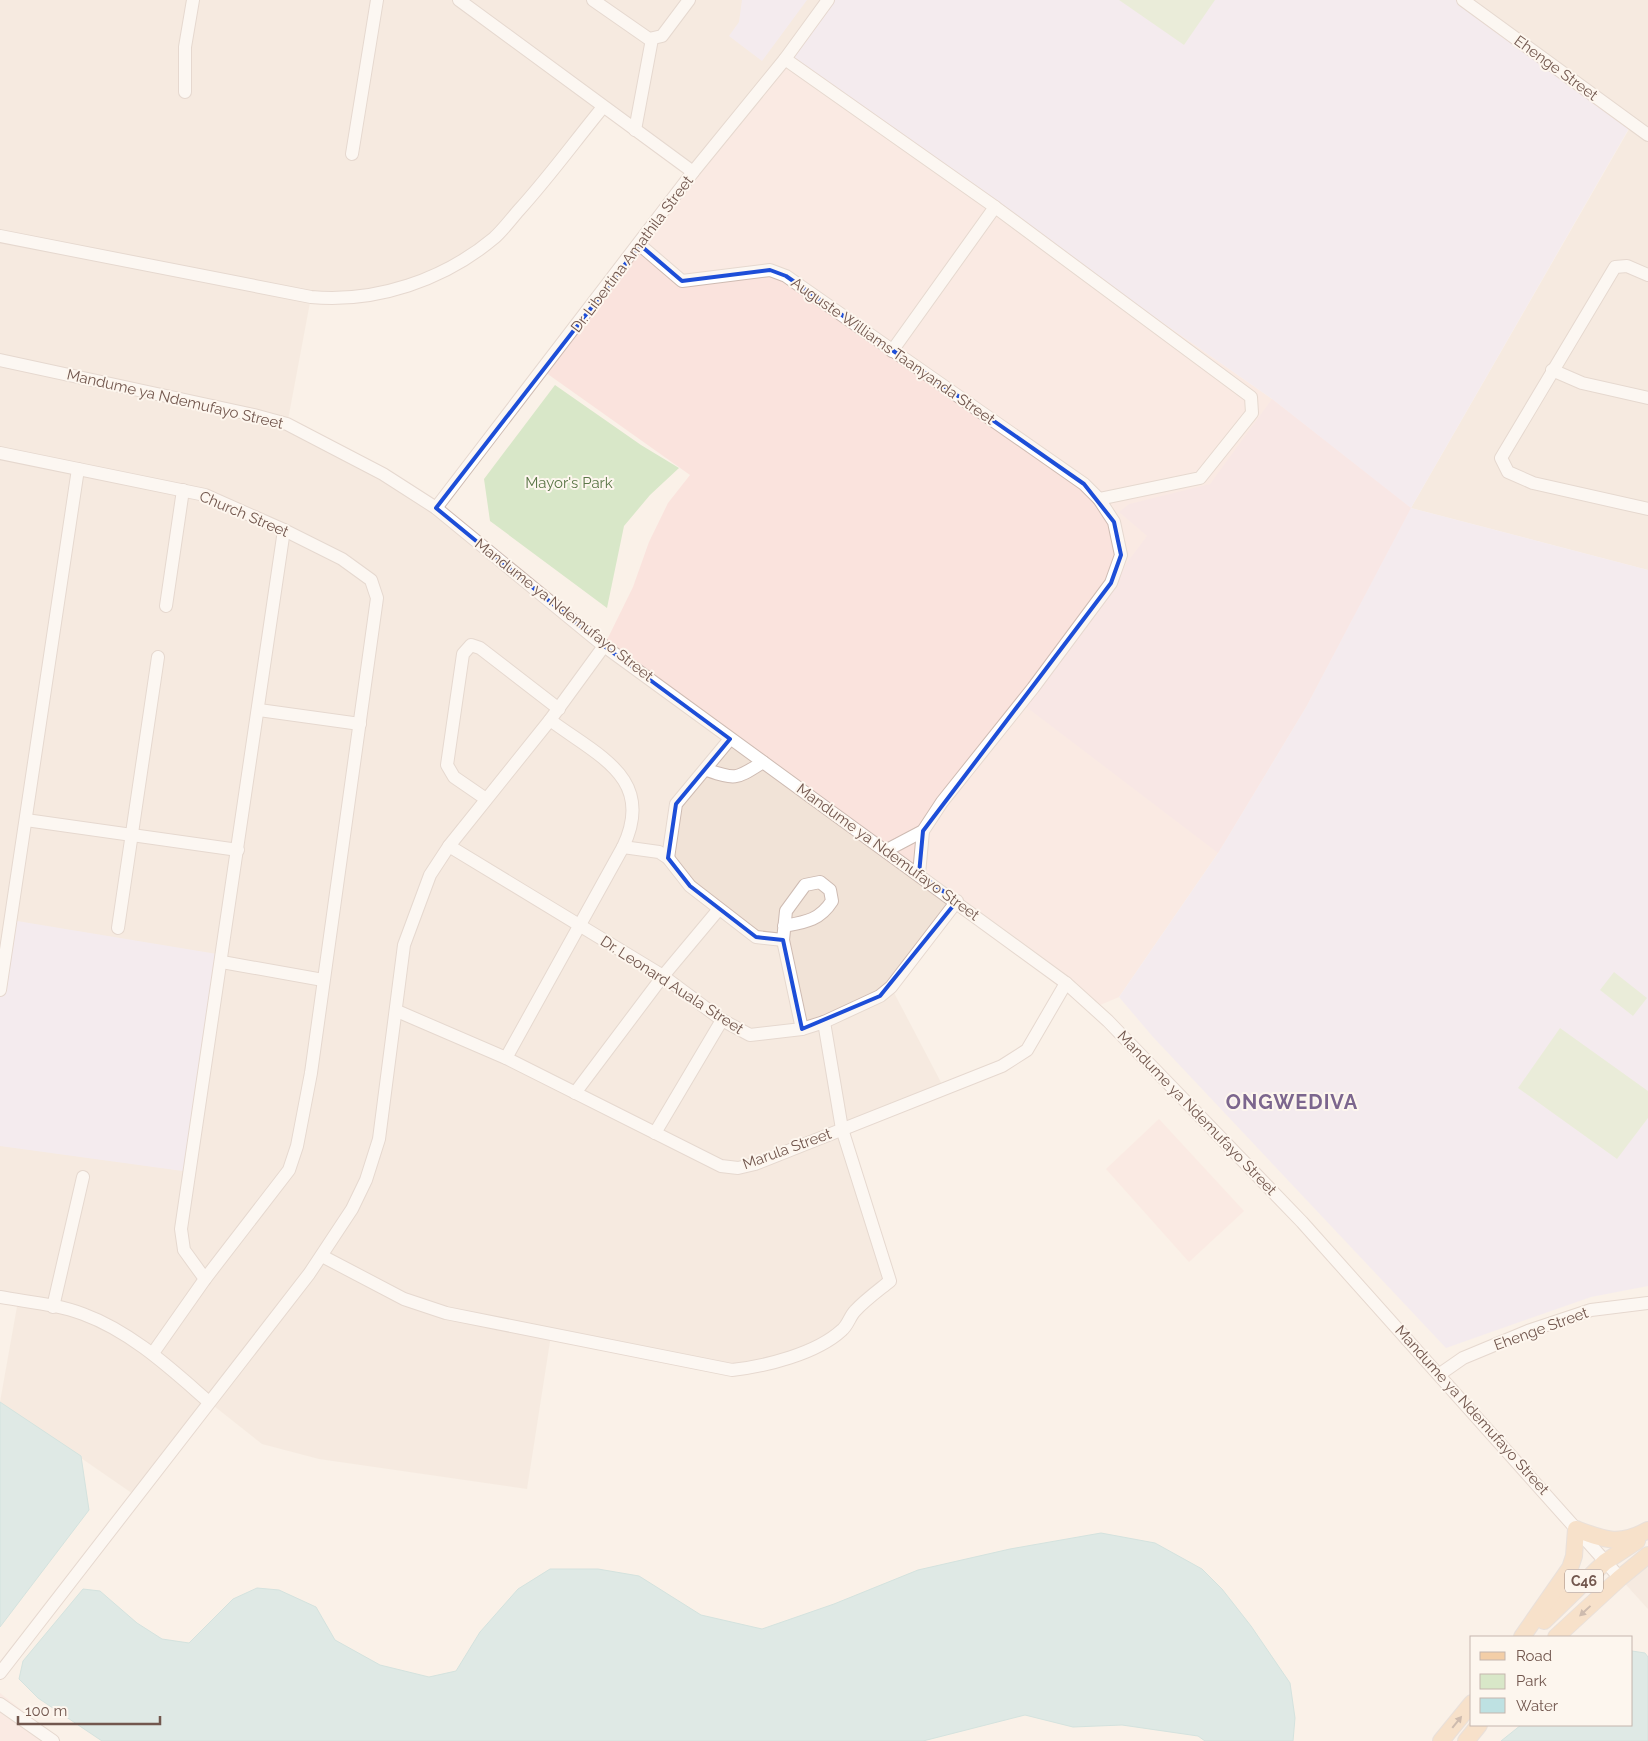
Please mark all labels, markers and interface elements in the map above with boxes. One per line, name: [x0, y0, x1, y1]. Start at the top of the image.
street label: Ehenge Street: [1511, 32, 1601, 104]
street label: Dr. Libertina Amathila Street: [567, 172, 697, 336]
street label: Auguste Williams Taanyanda Street: [788, 273, 998, 429]
street label: Mandume ya Ndemufayo Street: [65, 365, 285, 433]
park label: Mayor's Park: [525, 474, 613, 492]
street label: Church Street: [197, 487, 291, 541]
street label: Mandume ya Ndemufayo Street: [471, 535, 657, 685]
street label: Mandume ya Ndemufayo Street: [793, 780, 983, 924]
street label: Dr. Leonard Auala Street: [597, 932, 747, 1038]
street label: Mandume ya Ndemufayo Street: [1114, 1027, 1280, 1199]
district label: ONGWEDIVA: [1226, 1090, 1358, 1114]
street label: Marula Street: [740, 1125, 834, 1173]
street label: Ehenge Street: [1491, 1304, 1591, 1354]
street label: Mandume ya Ndemufayo Street: [1391, 1322, 1553, 1498]
road number: C46: [1565, 1570, 1603, 1592]
one-way arrow: [1579, 1605, 1592, 1616]
legend: [1470, 1636, 1633, 1726]
text: Road: [1516, 1647, 1552, 1665]
text: Park: [1516, 1672, 1547, 1690]
scale bar: [18, 1694, 160, 1726]
text: Water: [1516, 1697, 1559, 1715]
text: 100 m: [25, 1702, 67, 1720]
one-way arrow: [1451, 1716, 1462, 1729]

